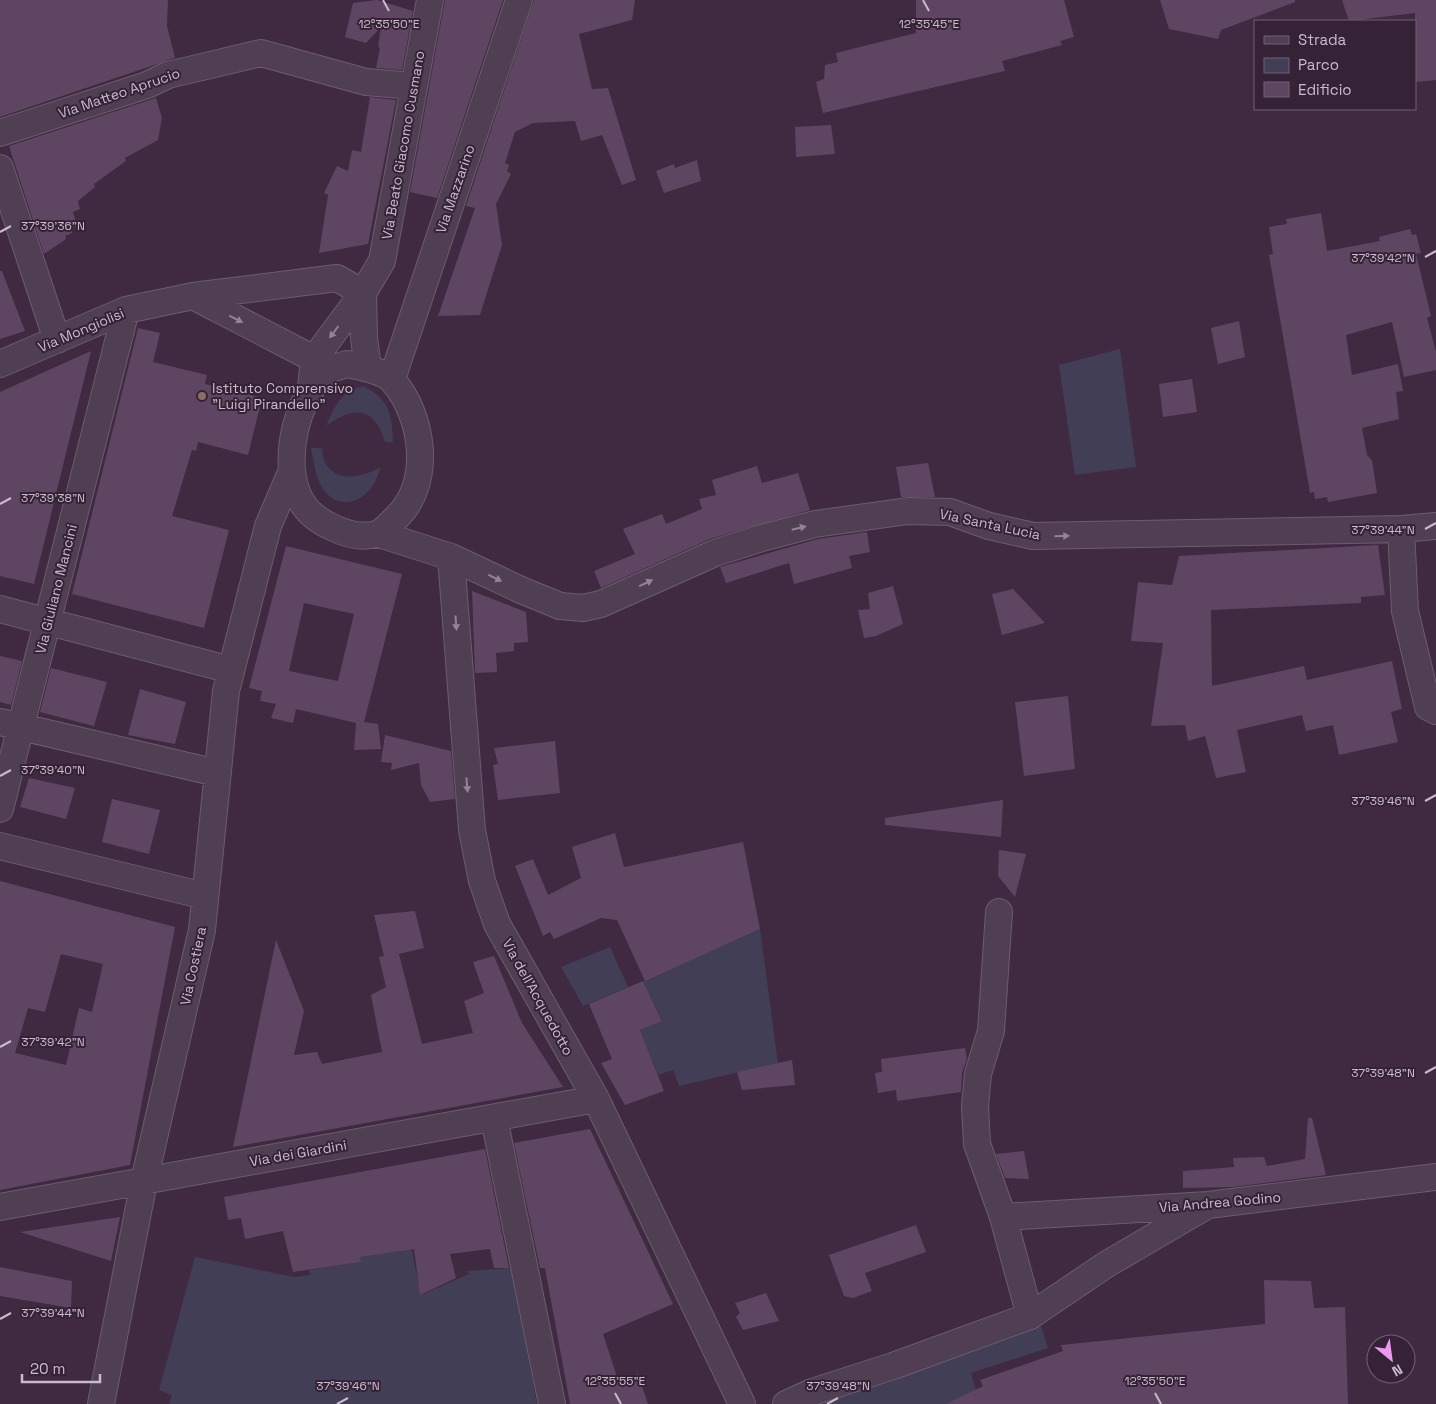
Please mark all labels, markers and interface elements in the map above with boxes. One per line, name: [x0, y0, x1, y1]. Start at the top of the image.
text: 12°35'50"E: [358, 16, 420, 32]
text: 12°35'45"E: [899, 16, 959, 32]
legend: [1254, 20, 1416, 110]
text: Strada: [1298, 30, 1347, 49]
street label: Via Beato Giacomo Cusmano: [378, 49, 428, 241]
text: Parco: [1298, 55, 1339, 74]
street label: Via Matteo Aprucio: [56, 64, 182, 122]
text: Edificio: [1298, 80, 1352, 99]
street label: Via Mazzarino: [431, 142, 479, 236]
text: 37°39'36"N: [21, 218, 85, 234]
text: 37°39'42"N: [1351, 250, 1415, 266]
street label: Via Mongiolisi: [35, 304, 127, 356]
one-way arrow: [229, 315, 243, 323]
one-way arrow: [329, 325, 339, 339]
place label: Istituto Comprensivo "Luigi Pirandello": [212, 379, 353, 413]
marker: Istituto Comprensivo "Luigi Pirandello": [196, 390, 208, 402]
text: 37°39'38"N: [21, 490, 85, 506]
street label: Via Santa Lucia: [938, 505, 1042, 543]
street label: Via Giuliano Mancini: [31, 522, 81, 656]
text: 37°39'44"N: [1351, 522, 1415, 538]
one-way arrow: [792, 524, 807, 532]
one-way arrow: [1054, 532, 1070, 540]
one-way arrow: [488, 574, 502, 582]
one-way arrow: [639, 578, 654, 587]
one-way arrow: [452, 615, 460, 631]
text: 37°39'40"N: [21, 762, 85, 778]
one-way arrow: [464, 777, 472, 793]
text: 37°39'46"N: [1351, 793, 1415, 809]
street label: Via Costiera: [176, 925, 210, 1007]
street label: Via dell'Acquedotto: [498, 936, 578, 1058]
text: 37°39'42"N: [21, 1034, 85, 1050]
text: 37°39'48"N: [1351, 1065, 1415, 1081]
street label: Via dei Giardini: [248, 1136, 348, 1170]
street label: Via Andrea Godino: [1158, 1188, 1282, 1216]
text: 37°39'44"N: [21, 1305, 85, 1321]
north arrow: [1366, 1334, 1416, 1384]
scale bar: [22, 1352, 100, 1384]
text: 20 m: [30, 1359, 65, 1378]
text: N: [1389, 1360, 1406, 1381]
text: 12°35'55"E: [585, 1373, 645, 1389]
text: 12°35'50"E: [1124, 1373, 1186, 1389]
text: 37°39'46"N: [316, 1378, 380, 1394]
text: 37°39'48"N: [806, 1378, 870, 1394]

